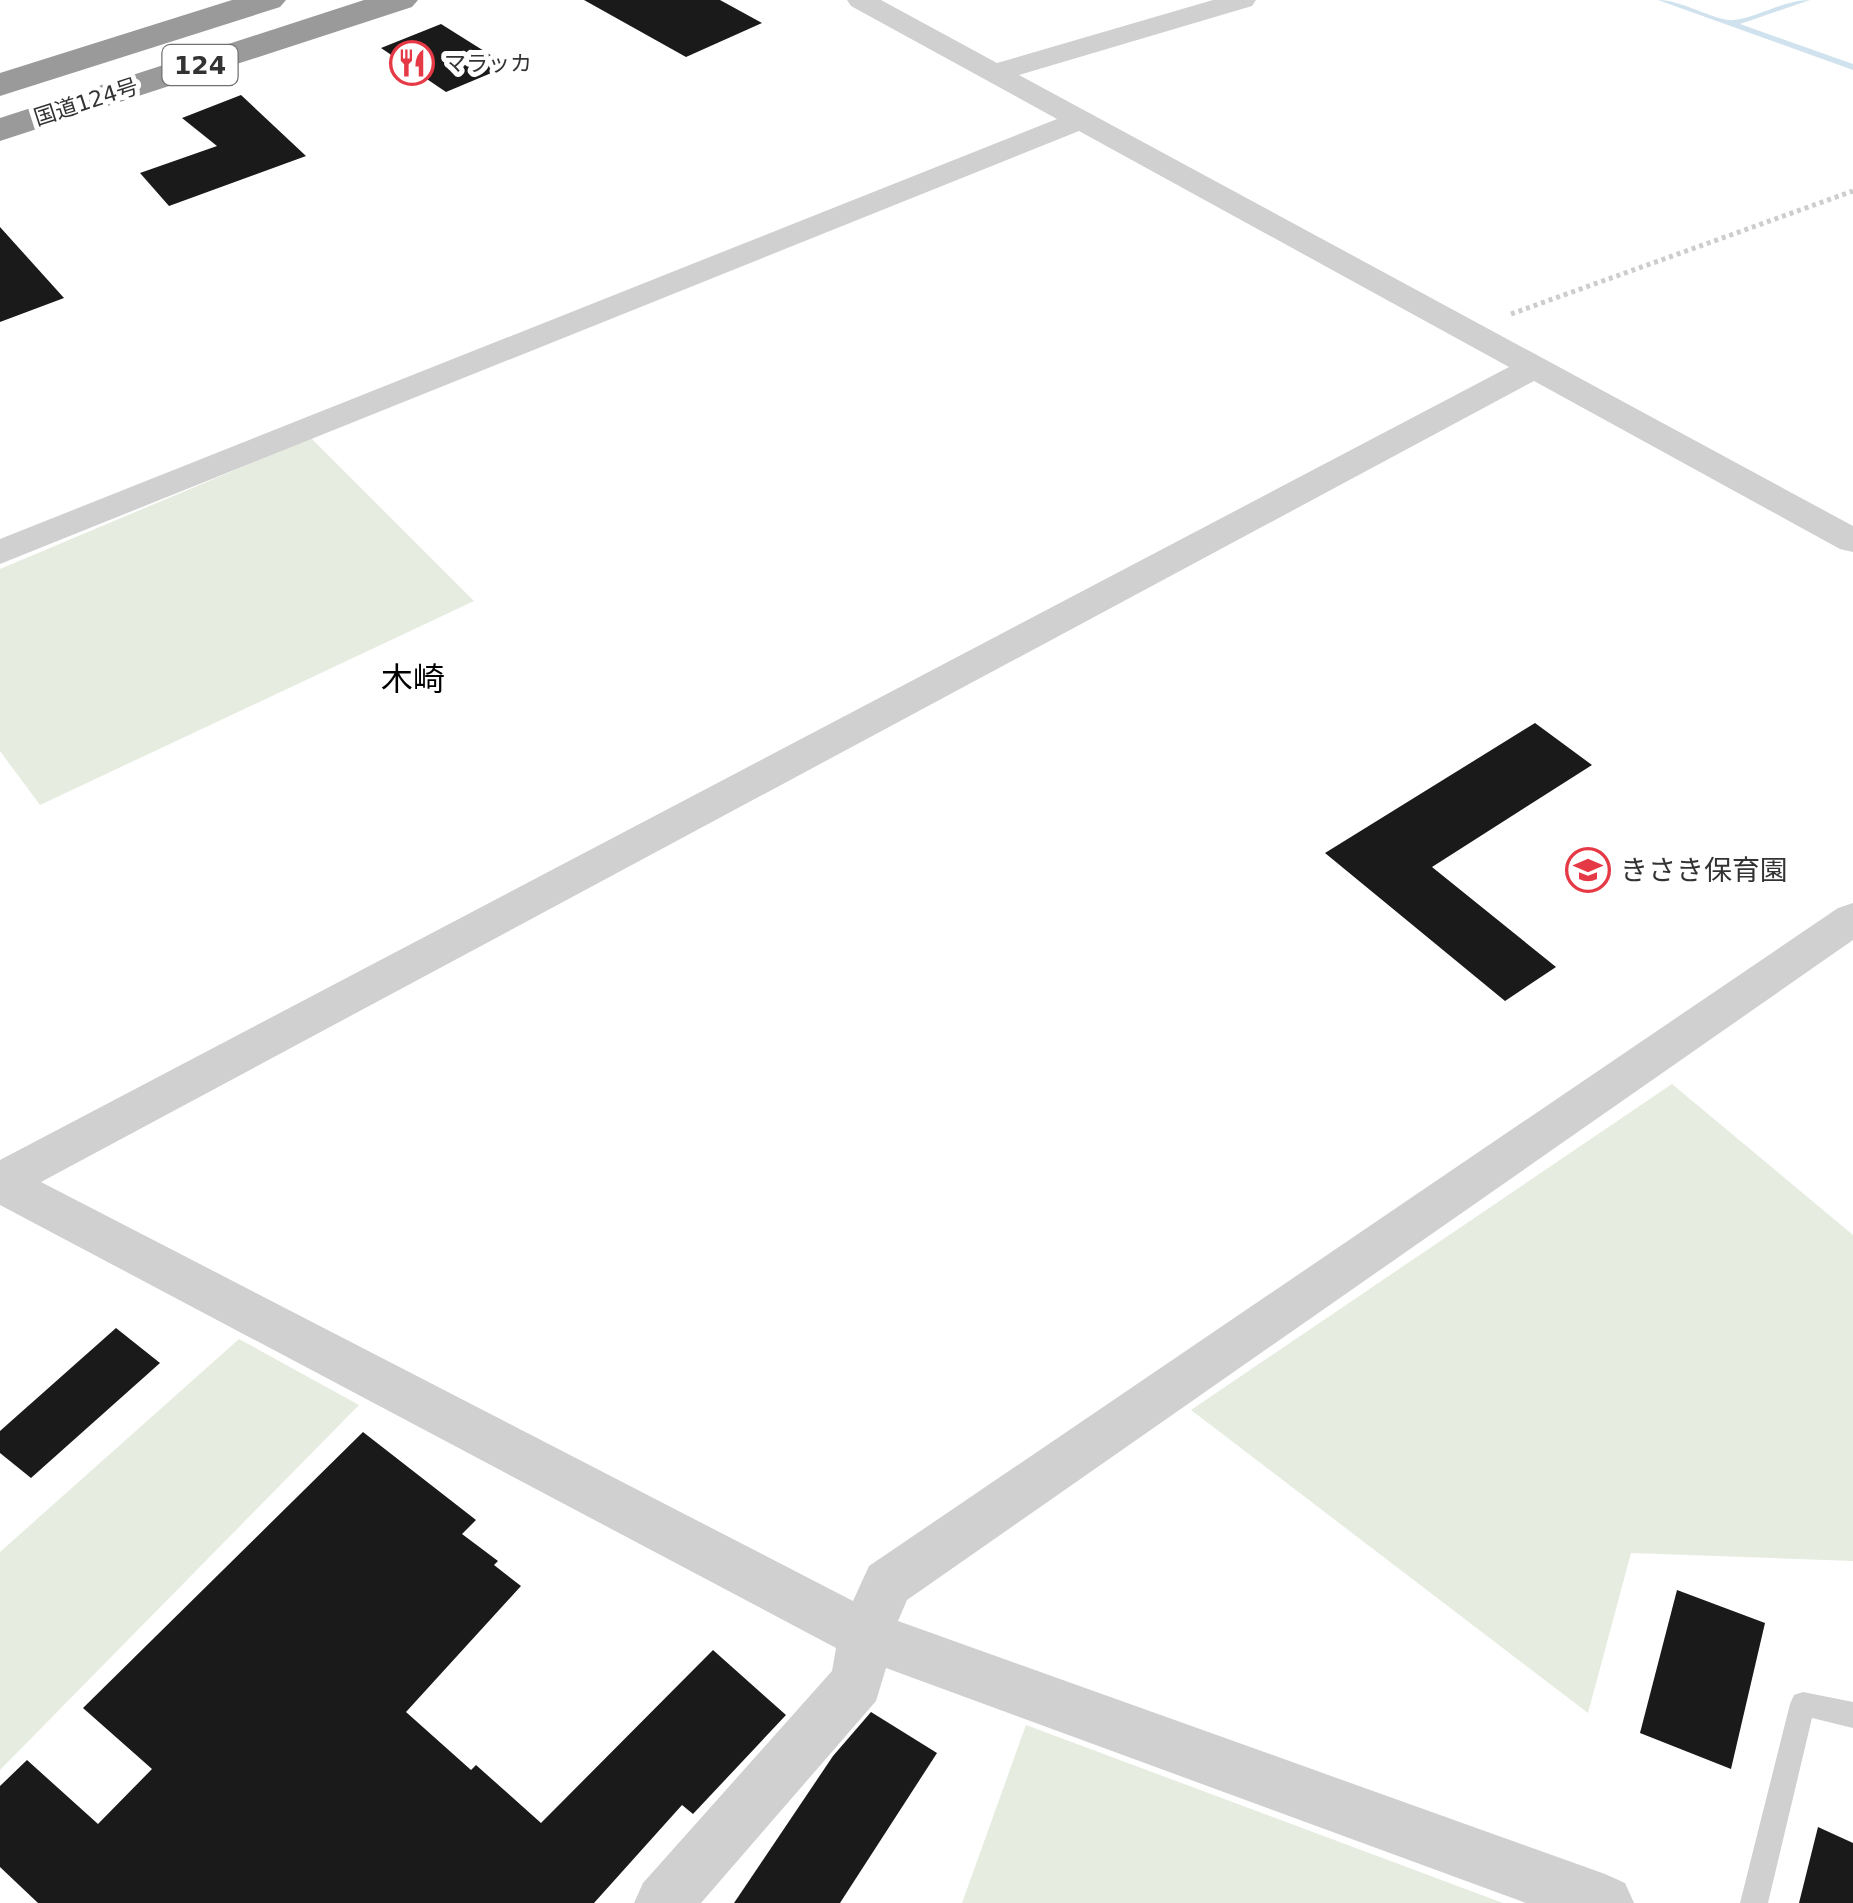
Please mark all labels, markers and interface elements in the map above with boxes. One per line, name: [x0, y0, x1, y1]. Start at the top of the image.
restaurant icon: マラッカ: [389, 40, 435, 86]
road number: 124: [162, 45, 238, 85]
place label: マラッカ: [444, 51, 532, 76]
street label: 国道124号: [31, 73, 141, 131]
district label: 木崎: [381, 660, 445, 698]
school or university icon: きさき保育園: [1565, 847, 1611, 893]
place label: きさき保育園: [1620, 854, 1788, 887]

